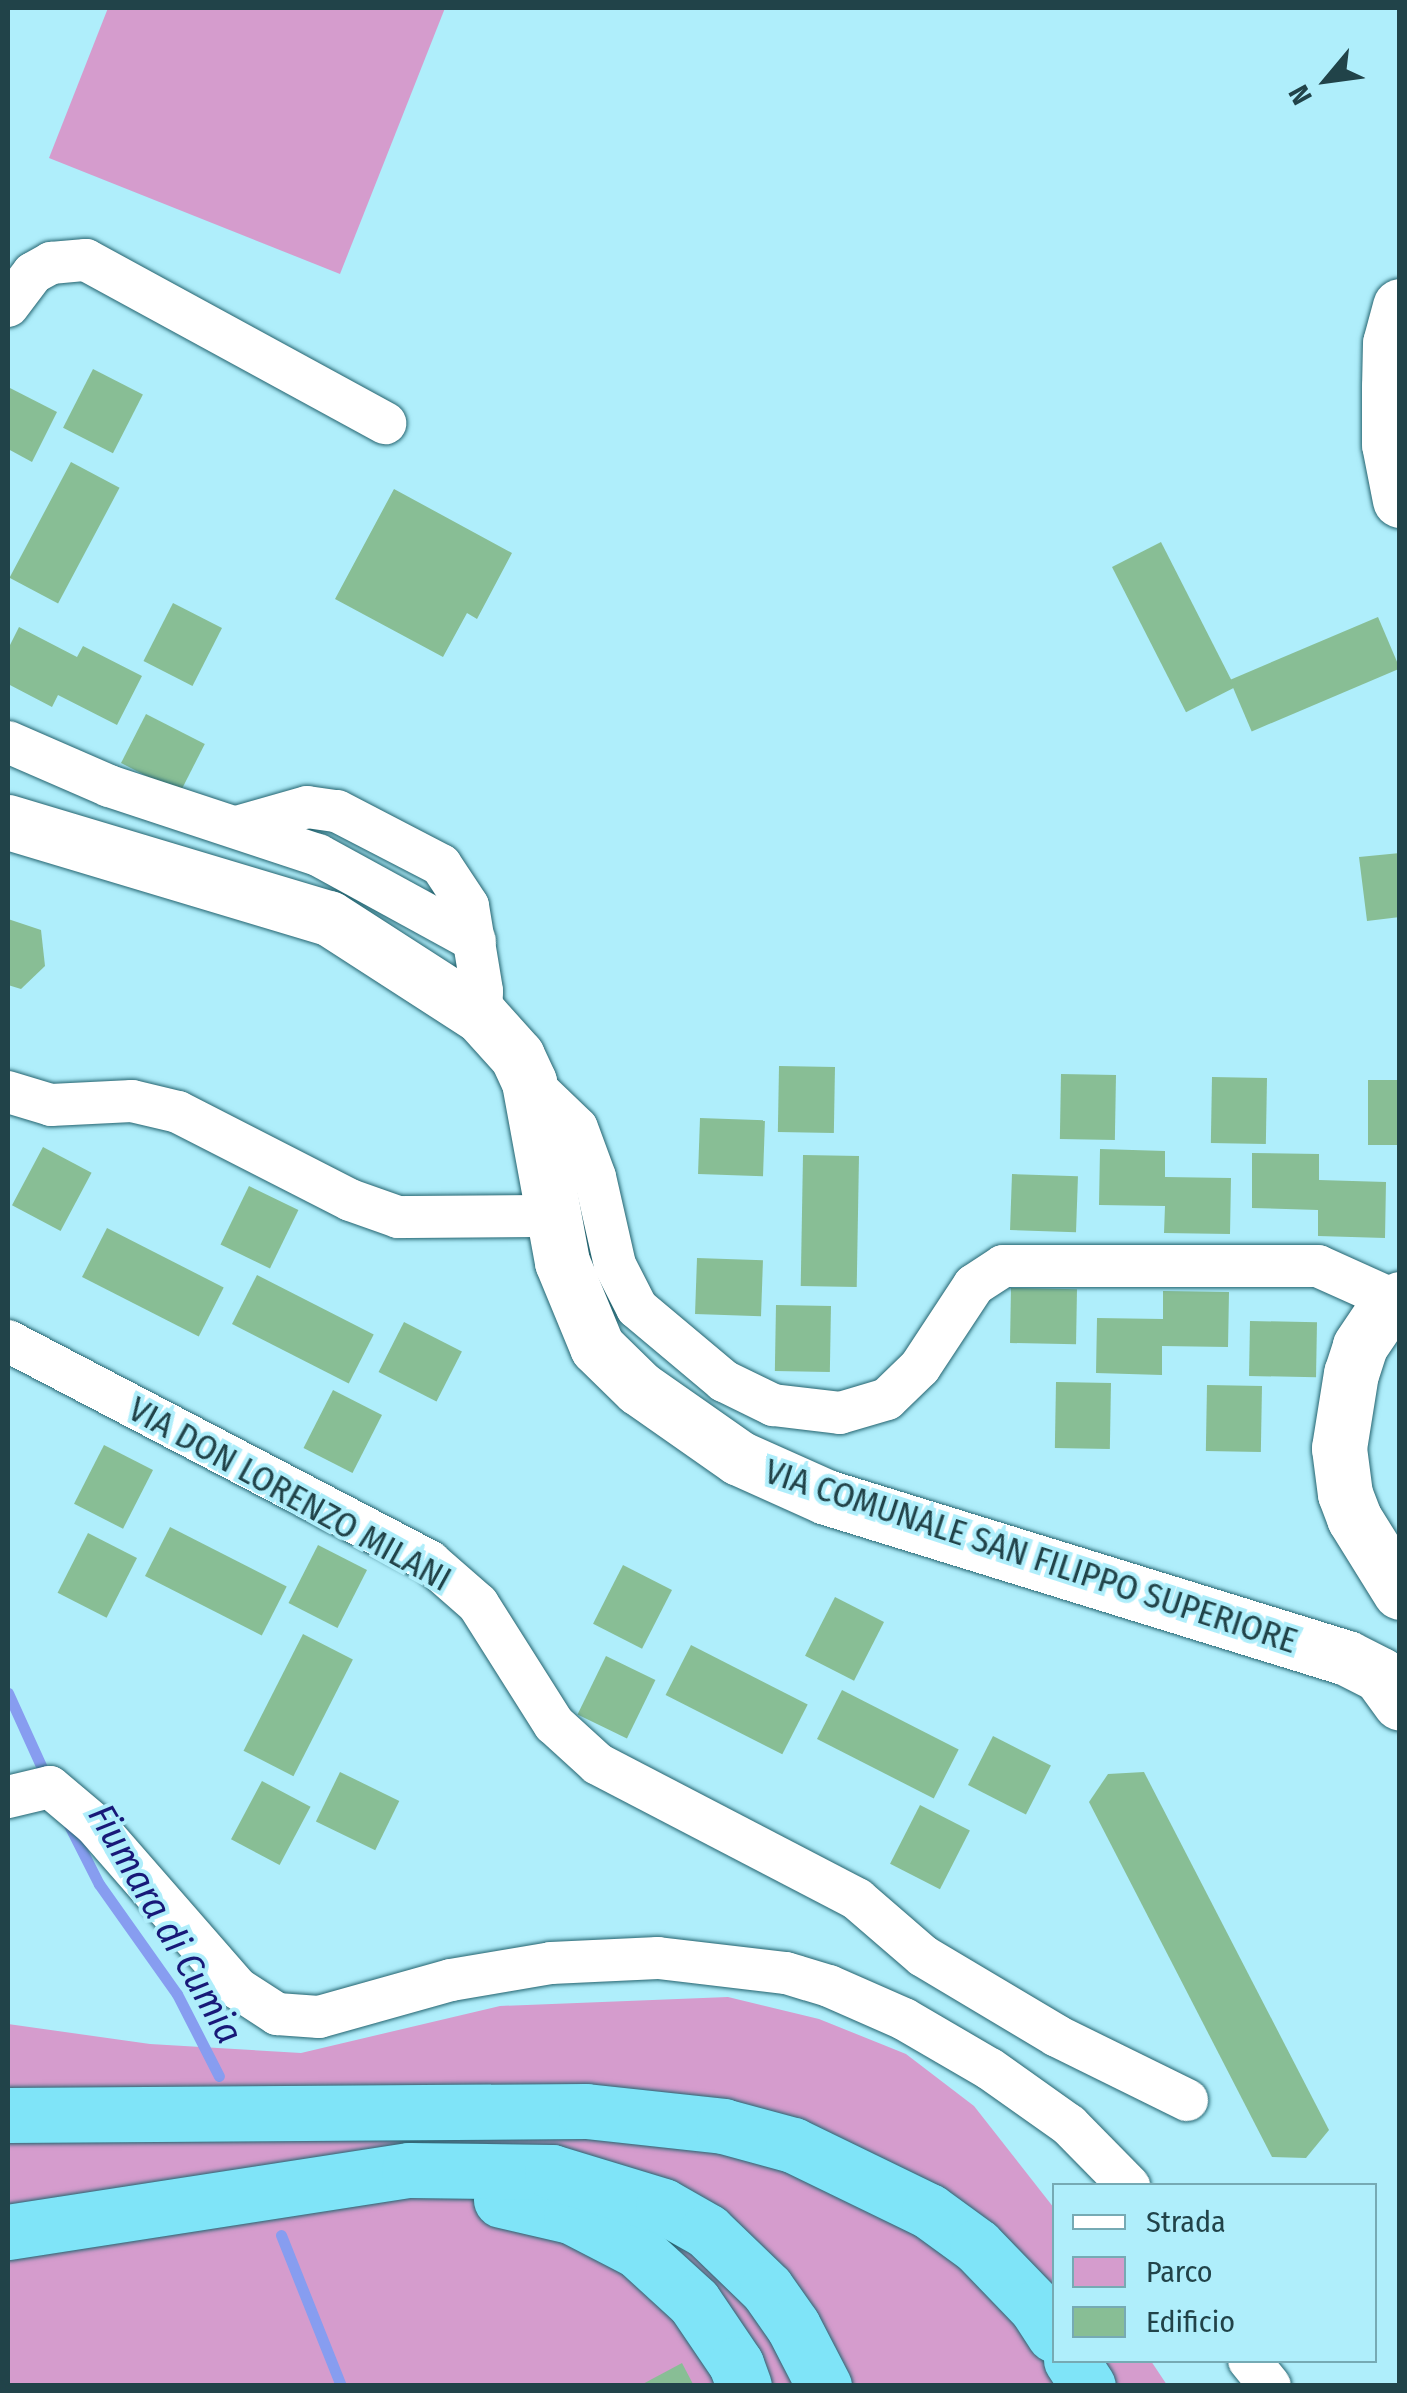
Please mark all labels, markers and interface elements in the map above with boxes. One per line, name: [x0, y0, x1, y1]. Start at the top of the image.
north arrow: [1277, 30, 1377, 130]
text: N: [1282, 79, 1319, 110]
street label: VIA DON LORENZO MILANI: [121, 1388, 459, 1600]
street label: VIA COMUNALE SAN FILIPPO SUPERIORE: [760, 1450, 1302, 1662]
water label: Fiumara di Cumia: [78, 1796, 252, 2052]
legend: [1052, 2183, 1377, 2363]
text: Strada: [1146, 2204, 1226, 2240]
text: Parco: [1146, 2254, 1213, 2290]
text: Edificio: [1146, 2304, 1235, 2340]

